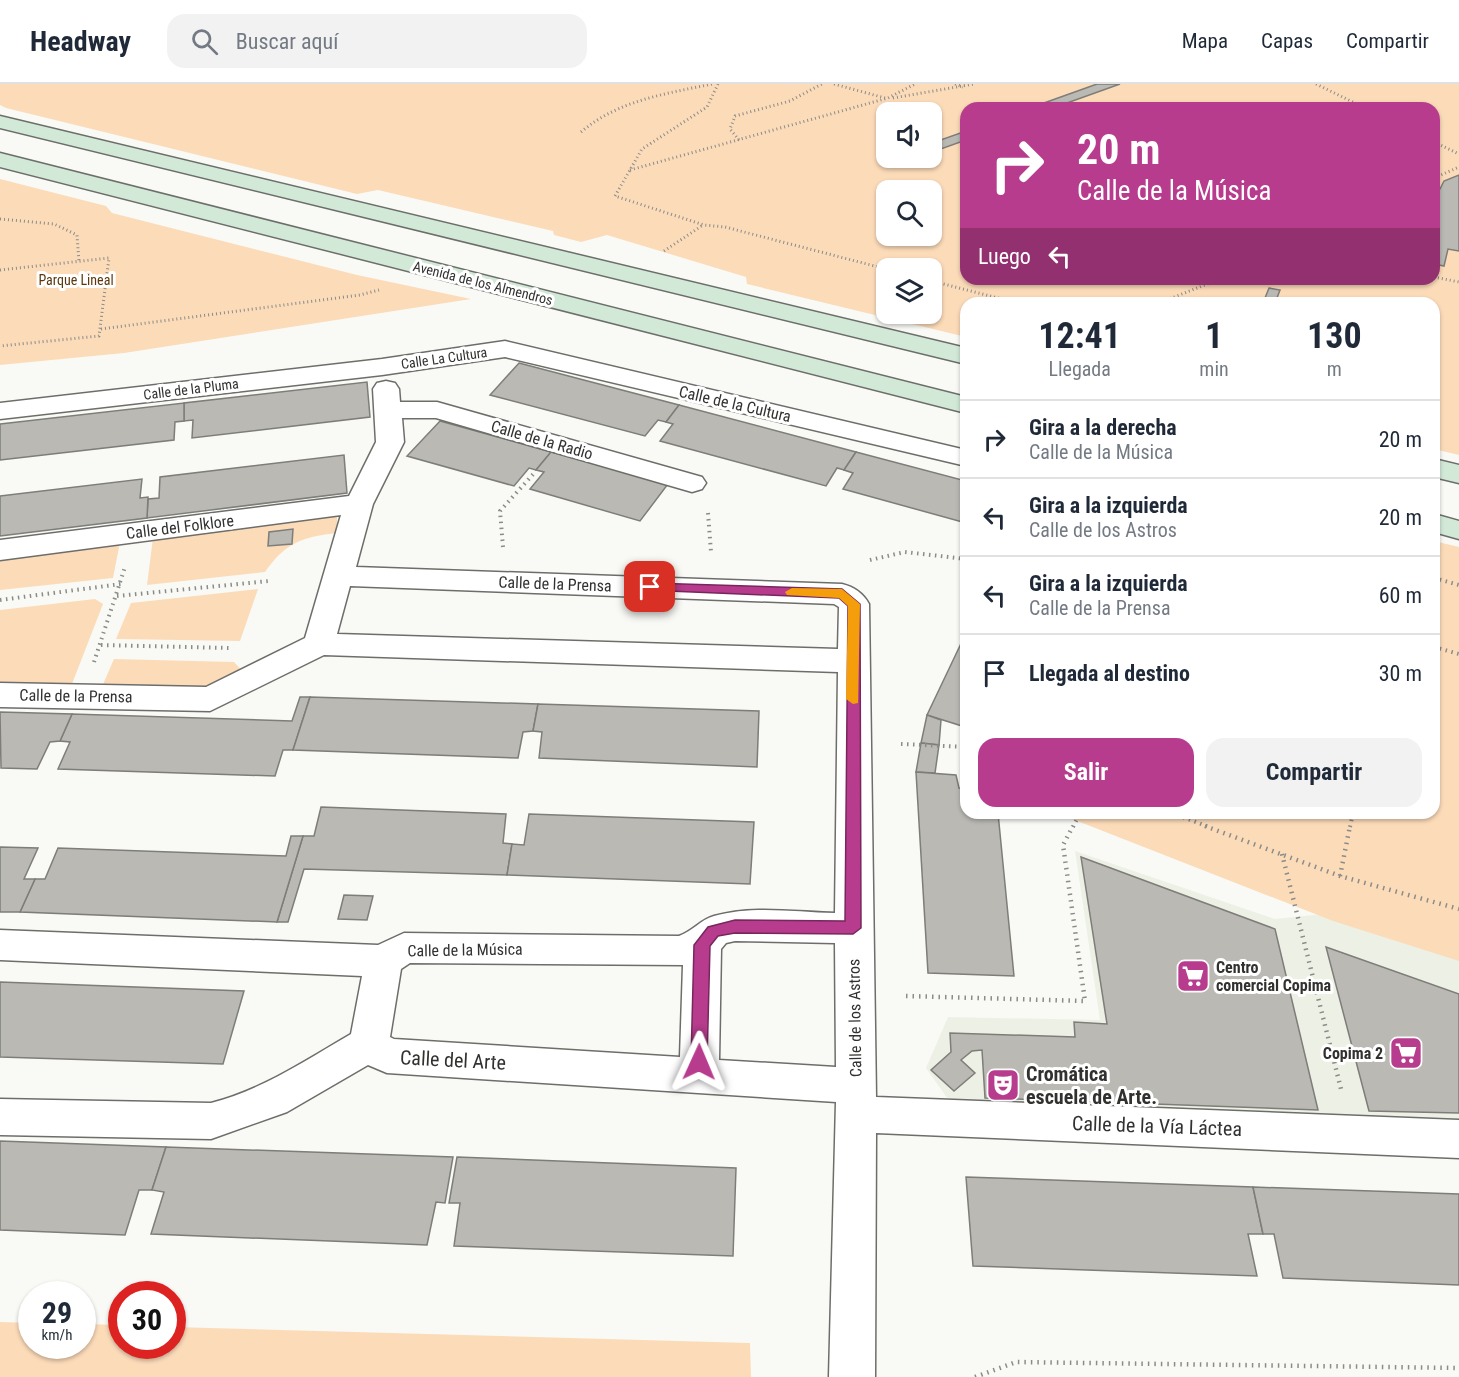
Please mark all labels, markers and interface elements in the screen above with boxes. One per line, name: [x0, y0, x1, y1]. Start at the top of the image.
search box: [167, 14, 587, 68]
text: Headway: [30, 25, 131, 58]
icon: search: [188, 25, 221, 58]
text: Buscar aquí: [236, 29, 338, 54]
text: Mapa: [1182, 29, 1228, 53]
text: Capas: [1261, 29, 1313, 53]
text: Compartir: [1346, 29, 1429, 53]
map controls: [876, 102, 942, 324]
button: sound: [876, 102, 942, 168]
text: 20 m: [1077, 125, 1160, 174]
icon: right: [978, 126, 1056, 204]
text: Calle de la Música: [1077, 175, 1271, 207]
button: search: [876, 180, 942, 246]
icon: left: [1043, 240, 1076, 273]
text: Luego: [978, 244, 1031, 269]
street label: Avenida de los Almendros: [412, 258, 554, 308]
button: layers: [876, 258, 942, 324]
park label: Parque Lineal: [38, 272, 114, 288]
text: 12:41: [1038, 315, 1121, 357]
text: 1: [1205, 315, 1223, 357]
text: 130: [1307, 315, 1362, 357]
street label: Calle La Cultura: [400, 344, 488, 372]
text: Llegada: [1048, 357, 1111, 381]
text: min: [1199, 357, 1229, 381]
text: m: [1327, 357, 1342, 381]
street label: Calle de la Pluma: [143, 375, 239, 403]
street label: Calle de la Cultura: [677, 382, 793, 426]
text: Gira a la derecha: [1029, 415, 1177, 440]
street label: Calle de la Radio: [489, 416, 595, 464]
icon: right: [978, 423, 1011, 456]
text: 20 m: [1379, 427, 1422, 452]
text: Calle de la Música: [1029, 440, 1173, 464]
text: Gira a la izquierda: [1029, 493, 1188, 518]
icon: left: [978, 501, 1011, 534]
text: 20 m: [1379, 505, 1422, 530]
street label: Calle del Folklore: [125, 511, 235, 543]
text: Calle de los Astros: [1029, 518, 1177, 542]
pin: [624, 561, 675, 612]
icon: arrive: [633, 570, 666, 603]
text: Gira a la izquierda: [1029, 571, 1188, 596]
street label: Calle de la Prensa: [498, 573, 612, 595]
icon: left: [978, 579, 1011, 612]
text: 60 m: [1379, 583, 1422, 608]
text: Calle de la Prensa: [1029, 596, 1170, 620]
icon: arrive: [978, 657, 1011, 690]
text: Llegada al destino: [1029, 661, 1190, 686]
text: 30 m: [1379, 661, 1422, 686]
street label: Calle de la Prensa: [19, 686, 133, 706]
button: Salir: [978, 738, 1194, 807]
button: Compartir: [1206, 738, 1422, 807]
street label: Calle de la Música: [407, 939, 523, 961]
supermarket icon: Centro comercial Copima: [1175, 958, 1211, 994]
place label: Centro comercial Copima: [1216, 958, 1332, 995]
street label: Calle de los Astros: [844, 959, 866, 1077]
position arrow: [667, 1030, 731, 1094]
supermarket icon: Copima 2: [1388, 1035, 1424, 1071]
place label: Copima 2: [1323, 1044, 1383, 1063]
street label: Calle del Arte: [399, 1045, 507, 1075]
place label: Cromática escuela de Arte.: [1026, 1062, 1157, 1109]
theatre icon: Cromática escuela de Arte.: [985, 1067, 1021, 1103]
street label: Calle de la Vía Láctea: [1072, 1111, 1242, 1141]
speed limit sign: 30: [108, 1281, 186, 1359]
text: 29: [42, 1295, 72, 1330]
text: km/h: [42, 1326, 72, 1344]

